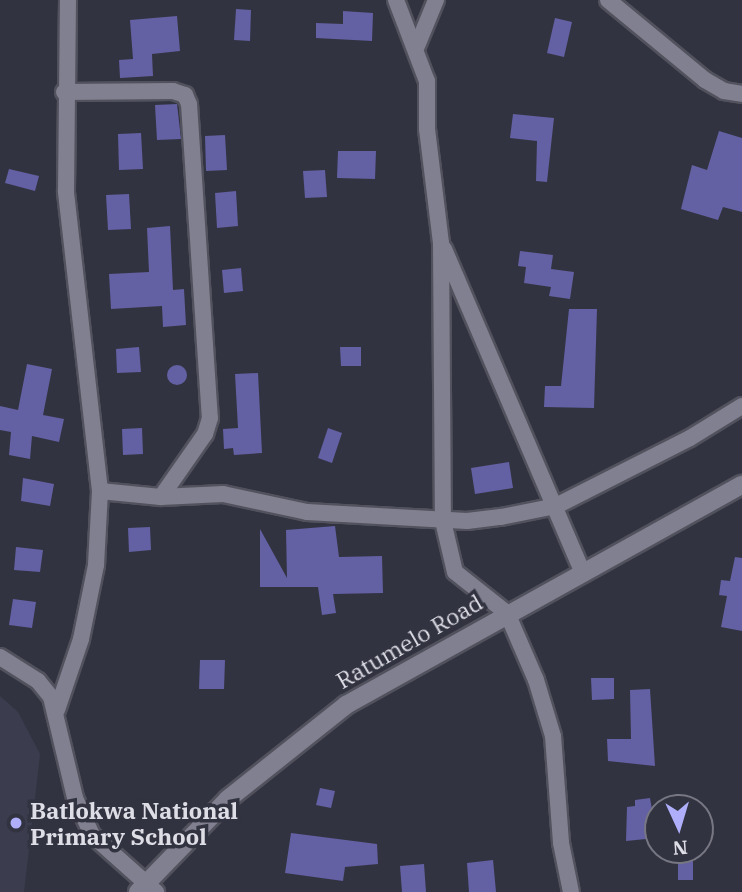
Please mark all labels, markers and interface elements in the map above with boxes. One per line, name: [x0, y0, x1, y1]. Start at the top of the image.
street label: Ratumelo Road: [331, 588, 487, 694]
north arrow: [644, 794, 714, 864]
place label: Batlokwa National Primary School: [30, 796, 238, 850]
marker: Batlokwa National Primary School: [8, 815, 24, 831]
text: N: [672, 835, 689, 860]

